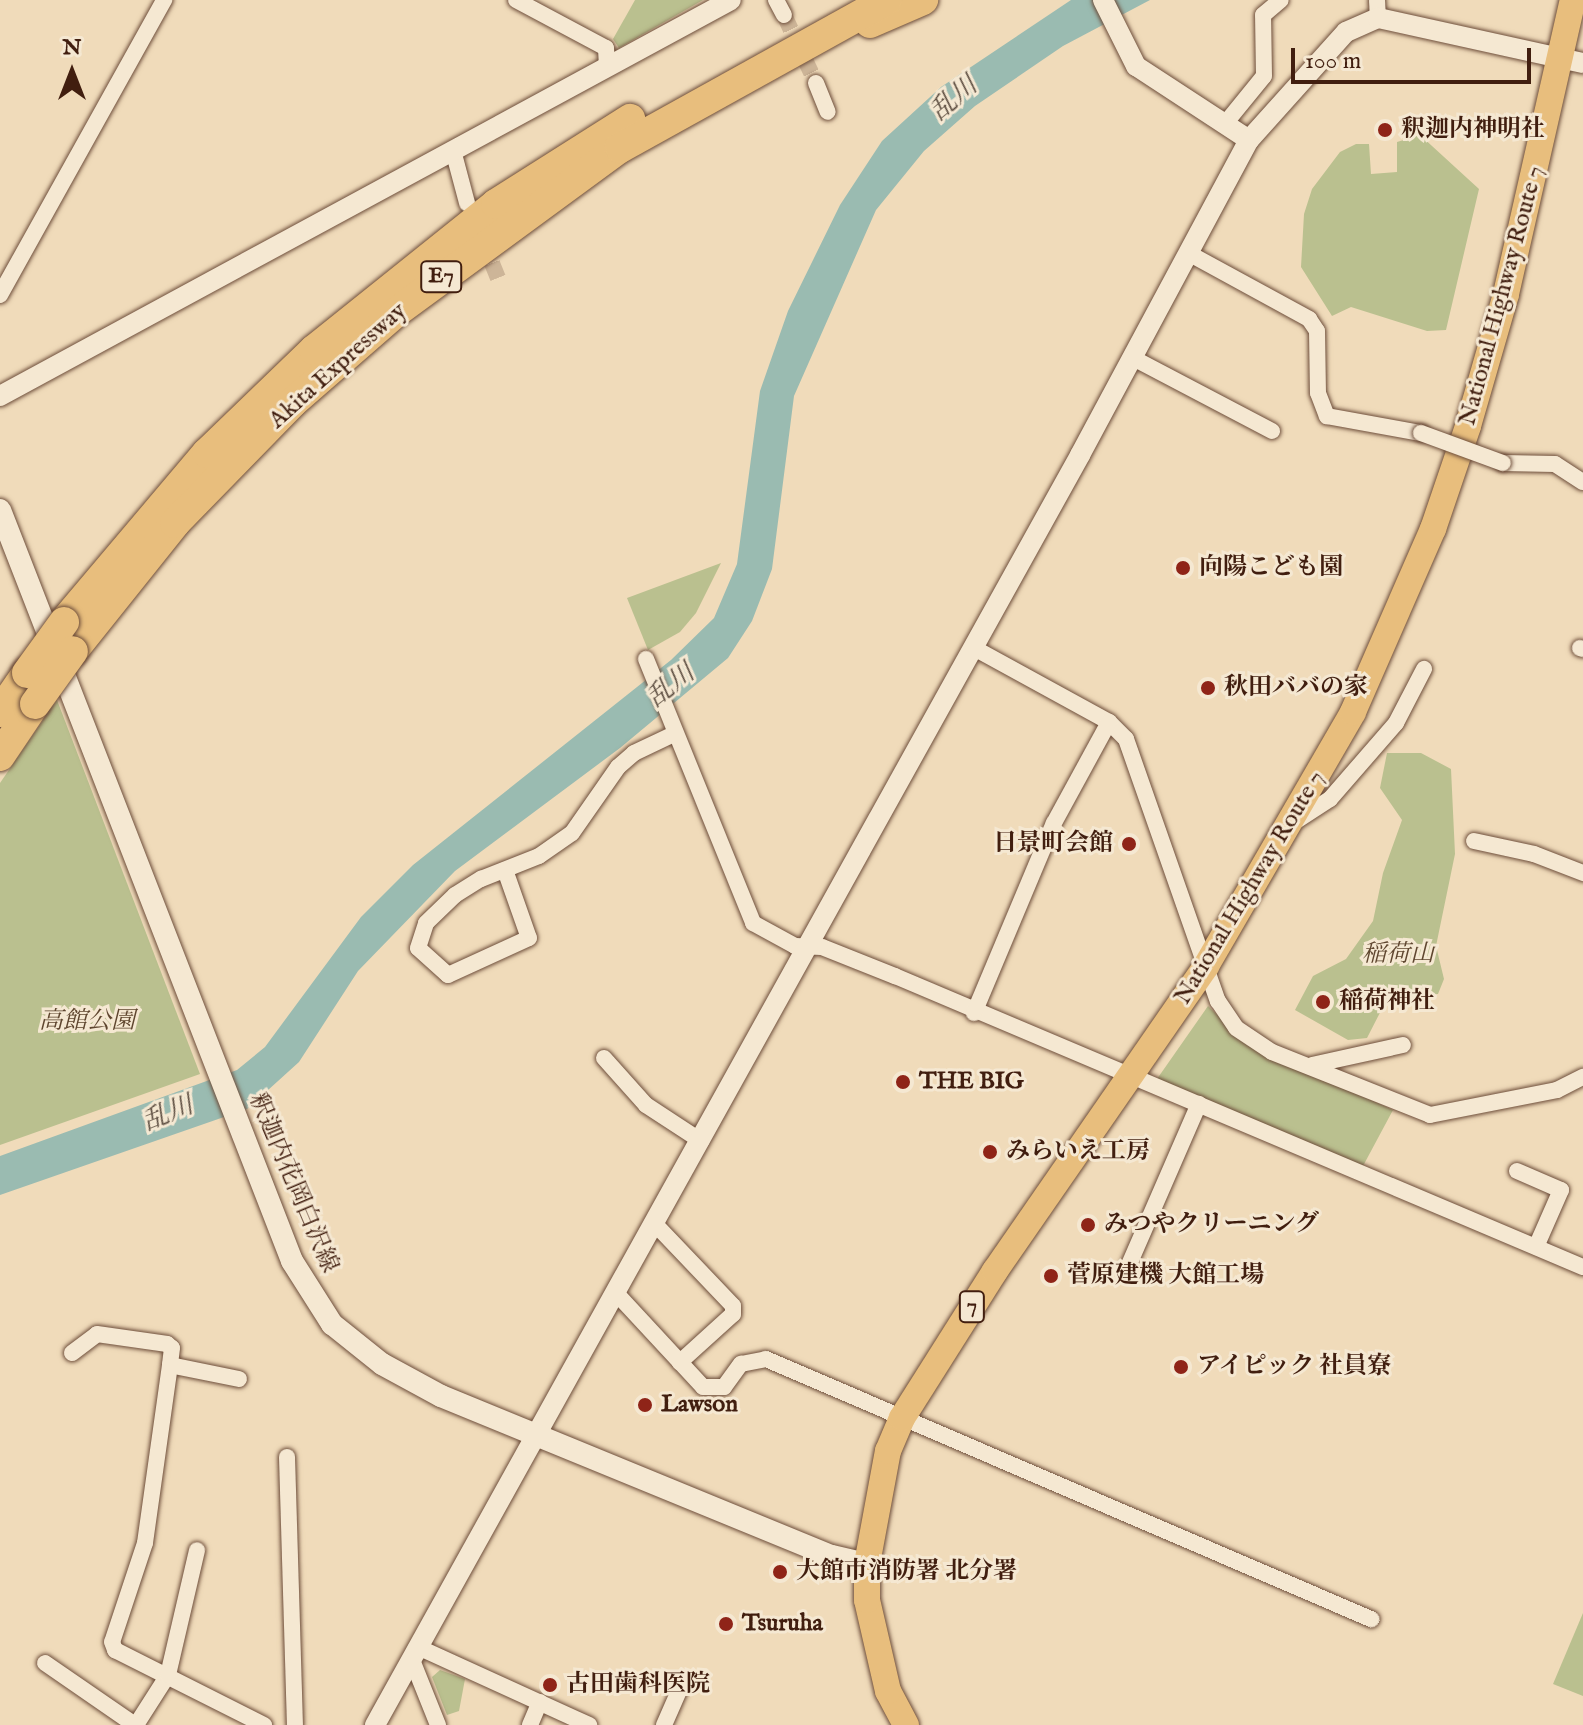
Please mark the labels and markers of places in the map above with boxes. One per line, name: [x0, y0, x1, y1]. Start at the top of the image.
place label: 釈迦内神明社: [1401, 116, 1545, 144]
marker: 釈迦内神明社: [1376, 121, 1394, 139]
place label: 向陽こども園: [1199, 554, 1343, 582]
marker: 向陽こども園: [1174, 559, 1192, 577]
place label: 秋田ババの家: [1224, 674, 1368, 702]
marker: 秋田ババの家: [1199, 679, 1217, 697]
place label: 日景町会館: [993, 830, 1113, 858]
marker: 日景町会館: [1120, 835, 1138, 853]
place label: 稲荷神社: [1339, 988, 1435, 1016]
marker: 稲荷神社: [1314, 993, 1332, 1011]
place label: THE BIG: [919, 1068, 1024, 1096]
marker: THE BIG: [894, 1073, 912, 1091]
place label: みらいえ工房: [1006, 1138, 1150, 1166]
marker: みらいえ工房: [981, 1143, 999, 1161]
place label: みつやクリーニング: [1104, 1211, 1320, 1239]
marker: みつやクリーニング: [1079, 1216, 1097, 1234]
place label: 菅原建機 大館工場: [1067, 1262, 1264, 1290]
marker: 菅原建機 大館工場: [1042, 1267, 1060, 1285]
place label: アイピック 社員寮: [1197, 1353, 1394, 1381]
marker: アイピック 社員寮: [1172, 1358, 1190, 1376]
place label: Lawson: [661, 1391, 738, 1419]
marker: Lawson: [636, 1396, 654, 1414]
place label: 大館市消防署 北分署: [796, 1558, 1017, 1586]
marker: 大館市消防署 北分署: [771, 1563, 789, 1581]
place label: Tsuruha: [742, 1610, 823, 1638]
marker: Tsuruha: [717, 1615, 735, 1633]
place label: 古田歯科医院: [566, 1671, 710, 1699]
marker: 古田歯科医院: [541, 1676, 559, 1694]

